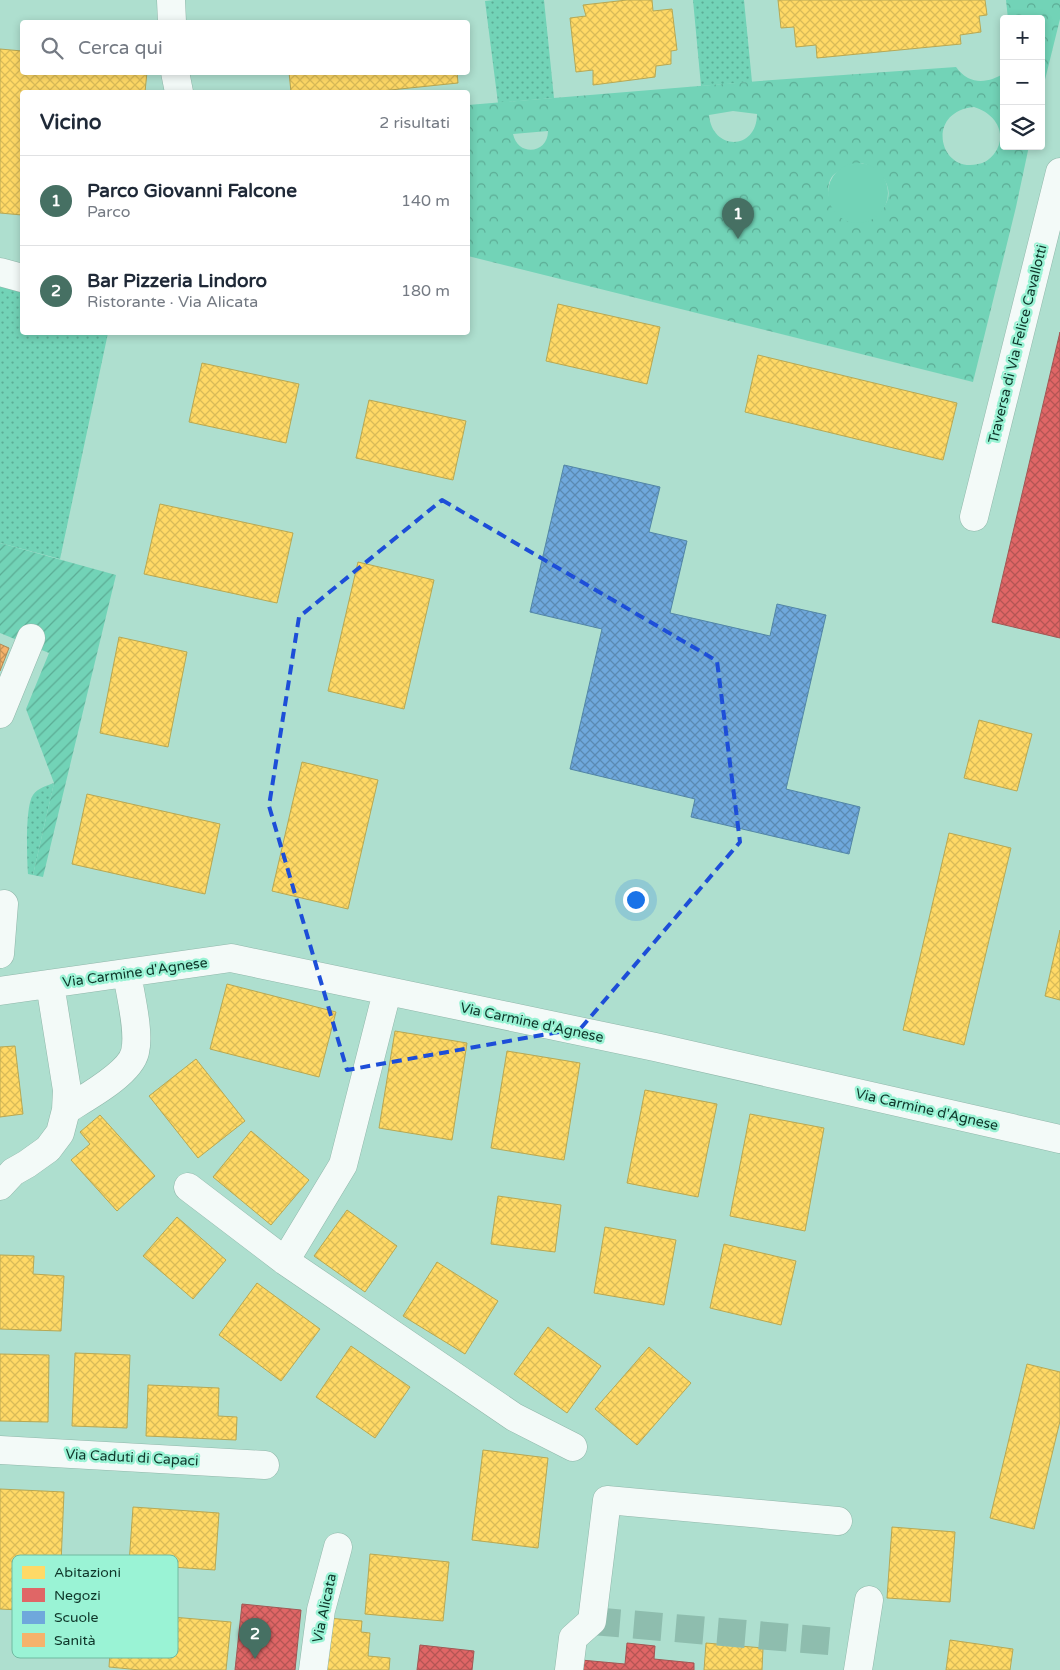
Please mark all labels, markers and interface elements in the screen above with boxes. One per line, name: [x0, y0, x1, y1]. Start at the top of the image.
map controls: [1000, 15, 1045, 150]
button: +: [1000, 15, 1045, 60]
search box: [20, 20, 470, 75]
icon: search: [38, 34, 66, 62]
text: Cerca qui: [78, 37, 163, 59]
button: −: [1000, 60, 1045, 105]
button: layers: [1000, 105, 1045, 150]
text: Vicino: [40, 110, 102, 135]
text: 2 risultati: [379, 113, 450, 133]
text: Parco Giovanni Falcone: [87, 180, 297, 202]
text: 1: [51, 191, 61, 211]
text: 140 m: [401, 191, 450, 211]
pin: 1: [722, 198, 754, 239]
text: Parco: [87, 202, 130, 222]
street label: Traversa di Via Felice Cavallotti: [985, 243, 1050, 445]
text: Bar Pizzeria Lindoro: [87, 270, 267, 292]
text: 2: [51, 281, 61, 301]
text: 180 m: [401, 281, 450, 301]
text: Ristorante · Via Alicata: [87, 292, 258, 312]
your location: [623, 887, 649, 913]
street label: Via Carmine d'Agnese: [62, 954, 209, 991]
street label: Via Carmine d'Agnese: [459, 999, 605, 1046]
street label: Via Carmine d'Agnese: [854, 1085, 1000, 1134]
street label: Via Caduti di Capaci: [65, 1446, 199, 1469]
legend: [12, 1555, 178, 1658]
text: Abitazioni: [54, 1564, 121, 1581]
street label: Via Alicata: [309, 1572, 340, 1644]
text: Negozi: [54, 1587, 101, 1604]
text: Scuole: [54, 1609, 99, 1626]
pin: 2: [239, 1618, 271, 1659]
text: Sanità: [54, 1632, 96, 1649]

